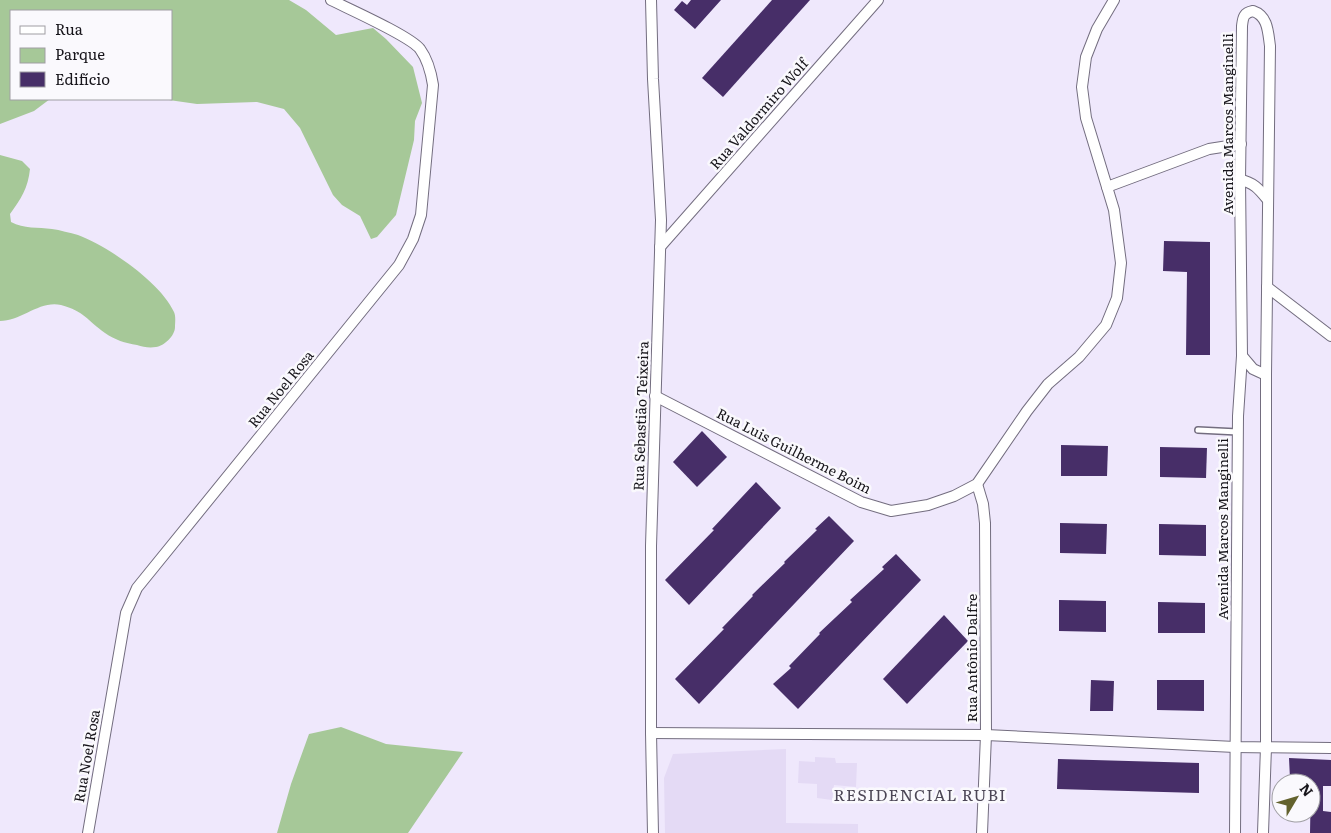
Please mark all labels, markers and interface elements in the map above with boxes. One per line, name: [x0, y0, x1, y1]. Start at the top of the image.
legend: [10, 10, 172, 100]
text: Rua: [55, 17, 84, 40]
street label: Avenida Marcos Manginelli: [1217, 33, 1237, 215]
text: Parque: [55, 42, 105, 65]
street label: Rua Valdormiro Wolf: [704, 52, 813, 173]
text: Edifício: [55, 67, 110, 90]
street label: Rua Sebastião Teixeira: [627, 340, 653, 491]
street label: Rua Noel Rosa: [243, 345, 318, 431]
street label: Rua Luis Guilherme Boim: [714, 402, 876, 498]
street label: Avenida Marcos Manginelli: [1212, 438, 1232, 620]
street label: Rua Antônio Dalfre: [961, 594, 981, 722]
street label: Rua Noel Rosa: [68, 707, 104, 804]
north arrow: [1271, 773, 1321, 823]
text: N: [1296, 779, 1319, 800]
district label: RESIDENCIAL RUBI: [833, 782, 1007, 806]

